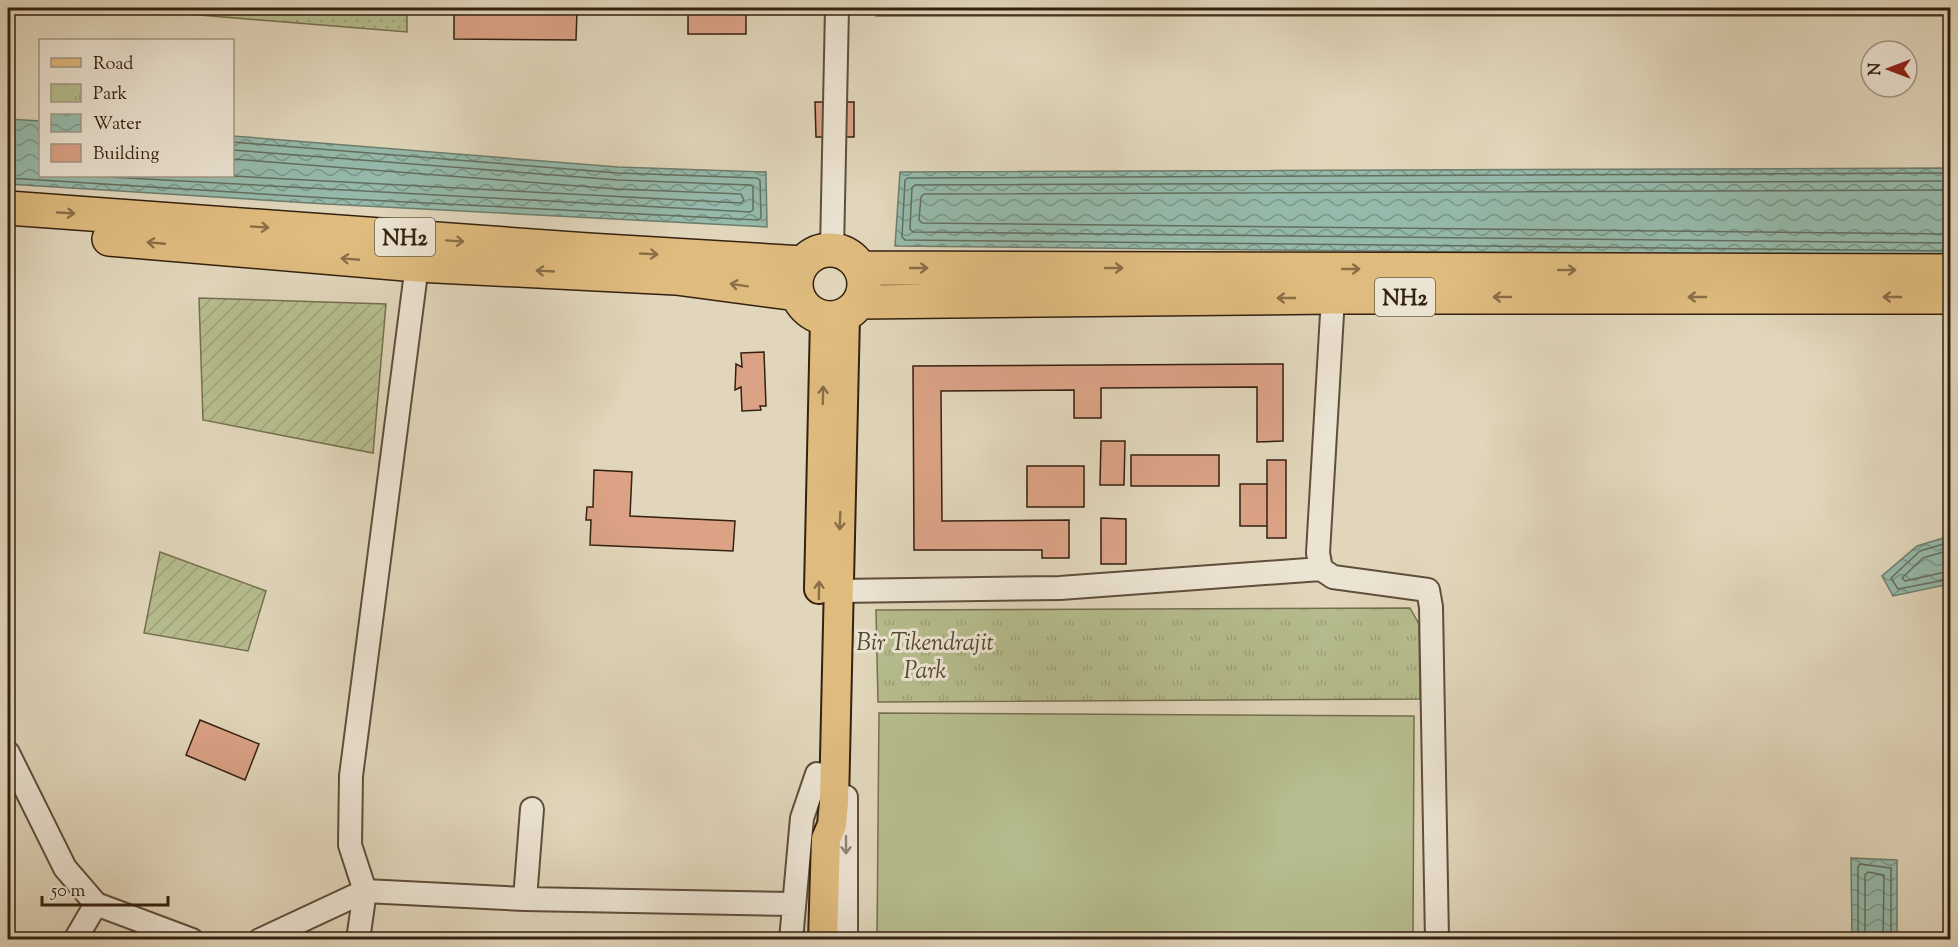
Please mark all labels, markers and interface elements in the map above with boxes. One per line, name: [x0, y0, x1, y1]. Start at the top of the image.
legend: [39, 39, 234, 177]
north arrow: [1859, 39, 1919, 99]
text: Road: [93, 52, 133, 78]
text: N: [1865, 62, 1888, 75]
text: Park: [93, 82, 128, 108]
text: Water: [93, 112, 142, 138]
text: Building: [93, 142, 159, 168]
one-way arrow: [55, 208, 75, 219]
road number: NH2: [375, 218, 435, 256]
one-way arrow: [250, 222, 270, 233]
one-way arrow: [444, 236, 464, 247]
one-way arrow: [147, 237, 167, 248]
one-way arrow: [639, 248, 659, 259]
one-way arrow: [341, 253, 361, 264]
one-way arrow: [909, 262, 929, 274]
one-way arrow: [1104, 262, 1124, 274]
one-way arrow: [1341, 263, 1361, 275]
one-way arrow: [1557, 264, 1577, 276]
one-way arrow: [535, 266, 555, 277]
road number: NH2: [1375, 278, 1435, 316]
one-way arrow: [730, 279, 750, 290]
one-way arrow: [1493, 291, 1513, 303]
one-way arrow: [1688, 291, 1708, 303]
one-way arrow: [1883, 291, 1903, 303]
one-way arrow: [1277, 292, 1297, 304]
one-way arrow: [817, 386, 829, 405]
one-way arrow: [834, 511, 846, 531]
one-way arrow: [813, 580, 825, 600]
park label: Bir Tikendrajit Park: [856, 627, 994, 689]
one-way arrow: [840, 835, 852, 855]
scale bar: [42, 869, 168, 907]
text: 50 m: [50, 879, 86, 905]

